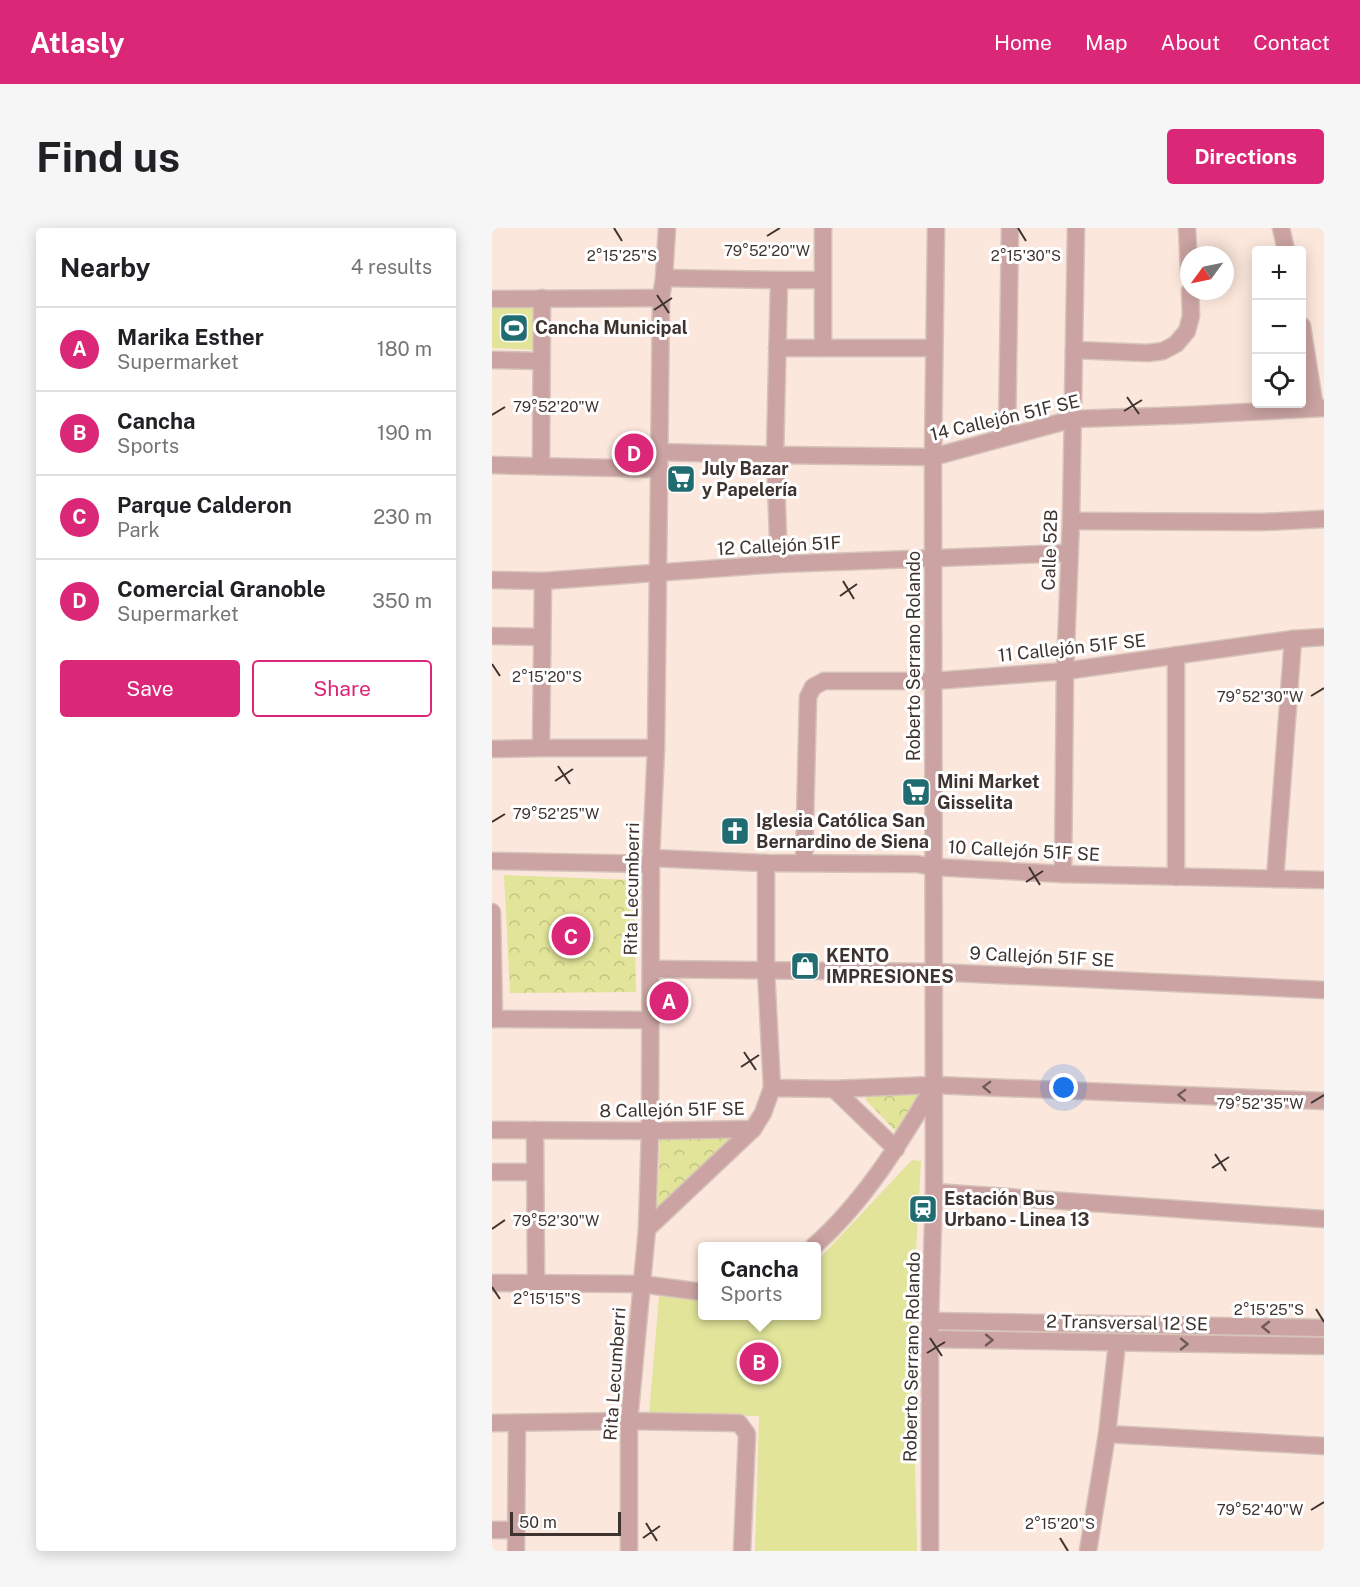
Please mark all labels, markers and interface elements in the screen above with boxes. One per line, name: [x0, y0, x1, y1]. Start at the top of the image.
text: Atlasly: [30, 26, 124, 59]
text: Home: [994, 30, 1052, 55]
text: Map: [1085, 30, 1128, 55]
text: About: [1161, 30, 1220, 55]
text: Contact: [1253, 30, 1330, 55]
button: Directions: [1167, 129, 1324, 184]
text: Find us: [36, 132, 180, 181]
text: 79°52'20"W: [724, 242, 810, 259]
north arrow: [1180, 246, 1234, 300]
map controls: [1252, 246, 1306, 408]
button: +: [1252, 246, 1306, 300]
text: 2°15'25"S: [587, 247, 657, 264]
text: 2°15'30"S: [991, 247, 1061, 264]
text: Nearby: [60, 252, 150, 283]
text: 4 results: [351, 255, 432, 279]
button: −: [1252, 300, 1306, 354]
sports icon: Cancha Municipal: [498, 312, 530, 344]
place label: Cancha Municipal: [535, 317, 688, 338]
text: Marika Esther: [117, 324, 264, 350]
text: A: [72, 337, 87, 361]
text: 180 m: [377, 337, 432, 361]
text: Supermarket: [117, 350, 239, 374]
button: locate: [1252, 354, 1306, 408]
street label: 14 Callejón 51F SE: [928, 390, 1081, 445]
text: 79°52'20"W: [513, 398, 599, 415]
text: Cancha: [117, 408, 195, 434]
text: B: [73, 421, 86, 445]
text: 190 m: [377, 421, 432, 445]
pin: D: [614, 430, 654, 476]
text: Sports: [117, 434, 179, 458]
place label: July Bazar y Papelería: [702, 458, 797, 500]
supermarket icon: July Bazar y Papelería: [665, 463, 697, 495]
text: Parque Calderon: [117, 492, 292, 518]
text: C: [72, 505, 87, 529]
text: 230 m: [373, 505, 432, 529]
street label: Calle 52B: [1038, 509, 1061, 591]
text: Park: [117, 518, 160, 542]
street label: 12 Callejón 51F: [716, 532, 842, 559]
street label: Roberto Serrano Rolando: [903, 551, 924, 761]
text: Comercial Granoble: [117, 576, 326, 602]
text: D: [72, 589, 87, 613]
text: 350 m: [372, 589, 432, 613]
text: Supermarket: [117, 602, 239, 626]
street label: 11 Callejón 51F SE: [997, 629, 1147, 666]
button: Save: [60, 660, 240, 717]
button: Share: [252, 660, 432, 717]
text: 2°15'20"S: [512, 668, 582, 685]
text: 79°52'30"W: [1217, 688, 1303, 705]
place label: Mini Market Gisselita: [937, 771, 1040, 813]
supermarket icon: Mini Market Gisselita: [900, 776, 932, 808]
text: 79°52'25"W: [513, 805, 599, 822]
place label: Iglesia Católica San Bernardino de Siena: [756, 810, 929, 852]
church icon: Iglesia Católica San Bernardino de Siena: [719, 815, 751, 847]
street label: Rita Lecumberri: [620, 822, 643, 956]
street label: 10 Callejón 51F SE: [948, 836, 1101, 865]
pin: C: [552, 914, 590, 958]
street label: 9 Callejón 51F SE: [969, 942, 1115, 971]
place label: KENTO IMPRESIONES: [826, 945, 954, 987]
shop icon: KENTO IMPRESIONES: [789, 950, 821, 982]
pin: A: [650, 978, 688, 1024]
your location: [1049, 1073, 1078, 1102]
one-way arrow: [982, 1081, 991, 1094]
one-way arrow: [1177, 1089, 1186, 1101]
text: 79°52'35"W: [1216, 1095, 1304, 1112]
street label: 8 Callejón 51F SE: [599, 1098, 745, 1121]
place label: Estación Bus Urbano - Linea 13: [944, 1188, 1090, 1230]
station icon: Estación Bus Urbano - Linea 13: [907, 1193, 939, 1225]
text: 79°52'30"W: [513, 1212, 599, 1229]
popup: [698, 1242, 821, 1320]
street label: Roberto Serrano Rolando: [899, 1252, 924, 1462]
text: Cancha: [720, 1256, 799, 1282]
text: Sports: [720, 1282, 782, 1306]
text: 2°15'15"S: [513, 1290, 581, 1307]
text: 2°15'25"S: [1234, 1301, 1304, 1318]
street label: Rita Lecumberri: [599, 1307, 630, 1441]
street label: 2 Transversal 12 SE: [1046, 1311, 1208, 1334]
one-way arrow: [1261, 1321, 1270, 1333]
one-way arrow: [984, 1334, 993, 1346]
one-way arrow: [1179, 1338, 1188, 1350]
pin: B: [740, 1340, 778, 1384]
text: 79°52'40"W: [1217, 1501, 1303, 1518]
scale bar: [510, 1509, 621, 1536]
text: 50 m: [519, 1513, 557, 1532]
text: 2°15'20"S: [1025, 1515, 1095, 1532]

